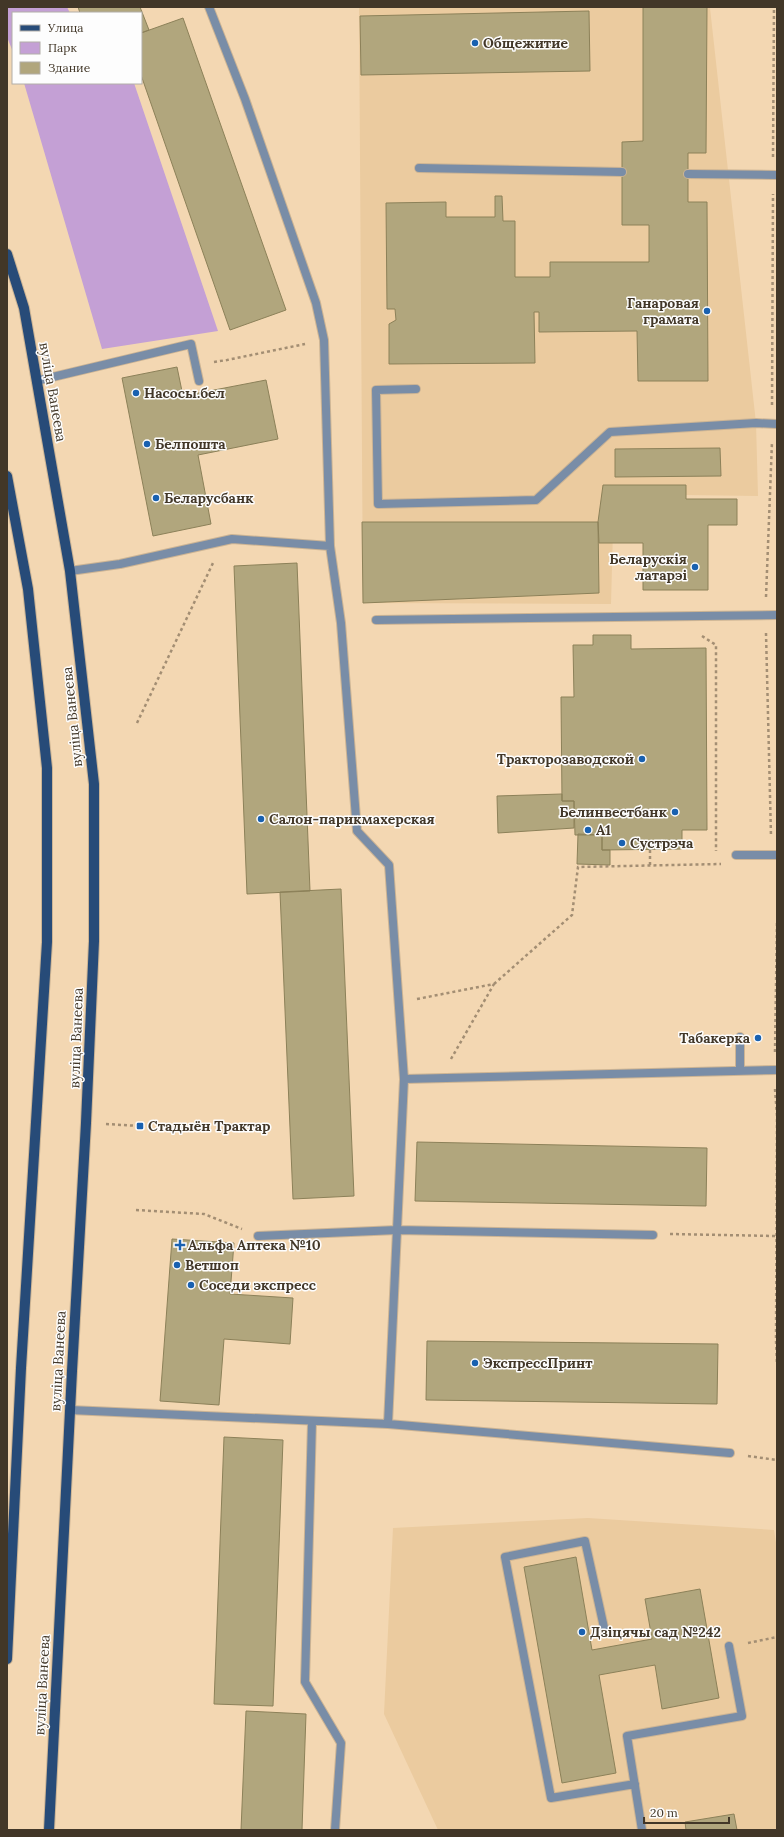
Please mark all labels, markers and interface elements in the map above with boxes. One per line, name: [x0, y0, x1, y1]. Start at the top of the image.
legend: [12, 12, 142, 84]
text: Улица: [47, 20, 84, 35]
place label: Общежитие: [483, 34, 568, 52]
marker: Общежитие: [470, 38, 480, 48]
text: Парк: [48, 40, 77, 55]
text: Здание: [48, 60, 91, 75]
place label: Ганаровая грамата: [627, 294, 700, 328]
marker: Ганаровая грамата: [702, 306, 712, 316]
street label: вуліца Ванеева: [35, 341, 71, 443]
place label: Насосы.бел: [144, 384, 225, 402]
marker: Насосы.бел: [131, 388, 141, 398]
place label: Белпошта: [155, 435, 226, 453]
marker: Белпошта: [142, 439, 152, 449]
place label: Беларусбанк: [164, 489, 254, 507]
marker: Беларусбанк: [151, 493, 161, 503]
place label: Беларускія латарэі: [609, 550, 687, 584]
marker: Беларускія латарэі: [690, 562, 700, 572]
street label: вуліца Ванеева: [58, 666, 86, 768]
place label: Тракторозаводской: [497, 750, 634, 768]
marker: Тракторозаводской: [637, 754, 647, 764]
place label: Белинвестбанк: [559, 803, 668, 821]
marker: Белинвестбанк: [670, 807, 680, 817]
place label: Салон-парикмахерская: [269, 810, 435, 828]
marker: Салон-парикмахерская: [256, 814, 266, 824]
place label: A1: [596, 821, 611, 839]
marker: A1: [583, 825, 593, 835]
place label: Сустрэча: [630, 834, 694, 852]
marker: Сустрэча: [617, 838, 627, 848]
street label: вуліца Ванеева: [65, 987, 87, 1089]
place label: Табакерка: [679, 1029, 751, 1047]
marker: Табакерка: [753, 1033, 763, 1043]
place label: Стадыён Трактар: [148, 1117, 270, 1135]
marker: Стадыён Трактар: [135, 1121, 145, 1131]
place label: Альфа Аптека №10: [188, 1236, 321, 1254]
marker: Альфа Аптека №10: [175, 1240, 185, 1250]
place label: Ветшоп: [185, 1256, 239, 1274]
marker: Ветшоп: [172, 1260, 182, 1270]
place label: Соседи экспресс: [199, 1276, 317, 1294]
marker: Соседи экспресс: [186, 1280, 196, 1290]
street label: вуліца Ванеева: [46, 1310, 70, 1412]
place label: ЭкспрессПринт: [483, 1354, 593, 1372]
marker: ЭкспрессПринт: [470, 1358, 480, 1368]
place label: Дзіцячы сад №242: [590, 1623, 721, 1641]
marker: Дзіцячы сад №242: [577, 1627, 587, 1637]
street label: вуліца Ванеева: [30, 1634, 54, 1736]
scale bar: [644, 1799, 729, 1825]
text: 20 m: [650, 1805, 678, 1820]

